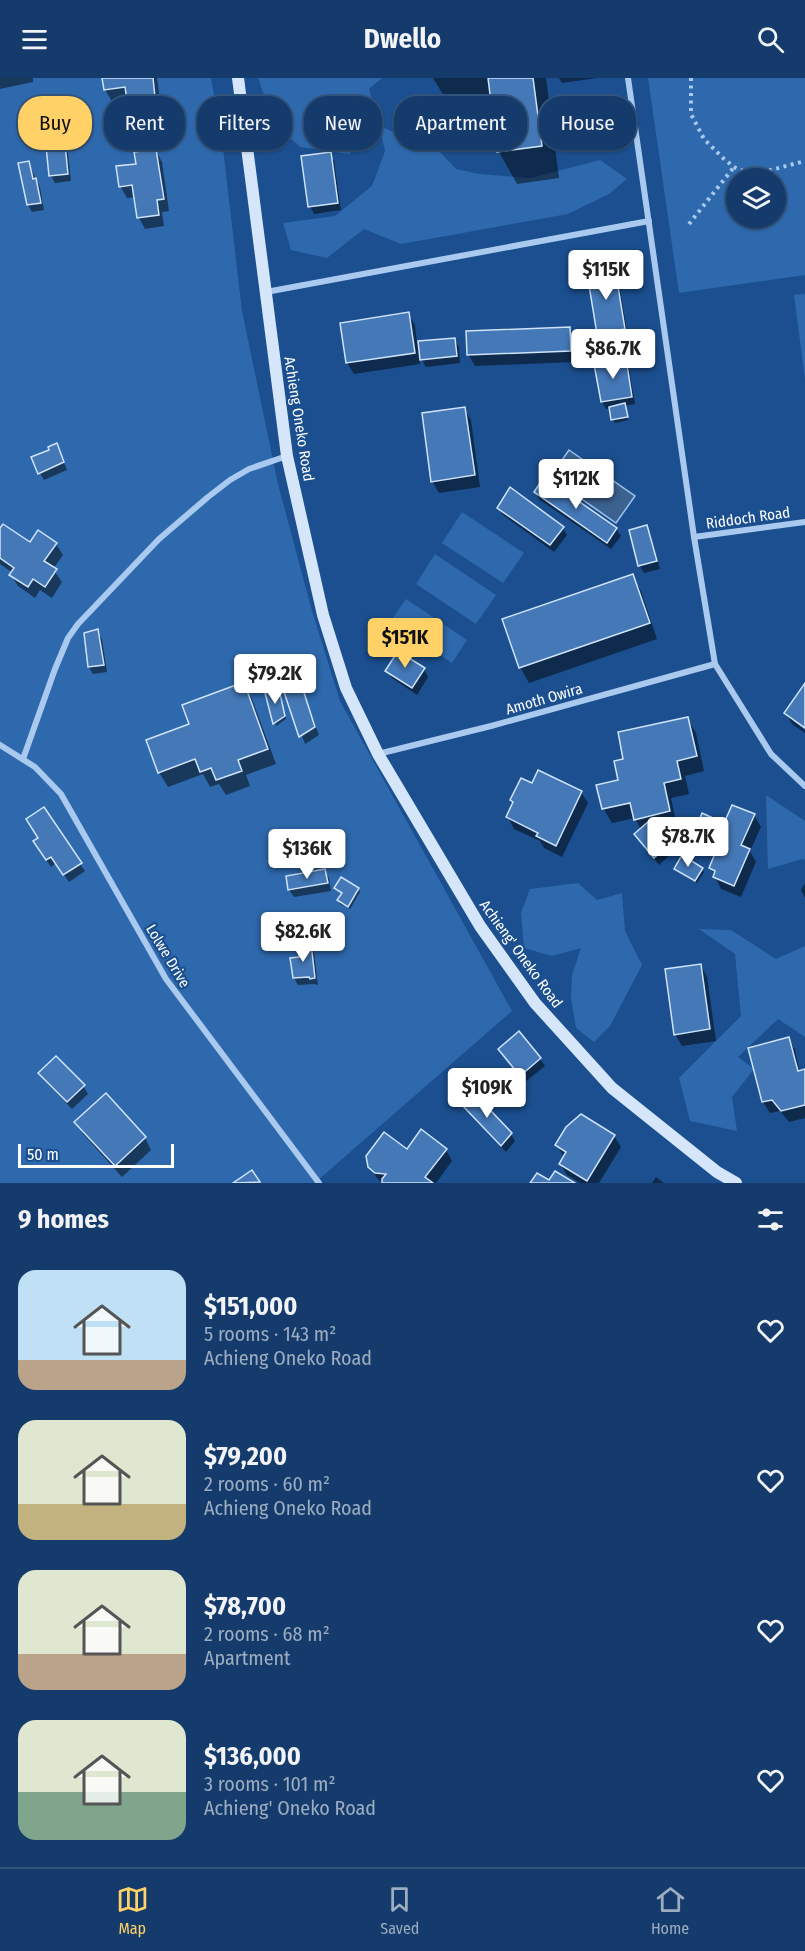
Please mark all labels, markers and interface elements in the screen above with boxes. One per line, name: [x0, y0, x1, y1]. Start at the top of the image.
icon: menu: [18, 23, 51, 56]
text: Dwello: [364, 23, 441, 55]
icon: search: [754, 23, 787, 56]
chip: Buy: [18, 96, 92, 150]
chip: Rent: [104, 96, 185, 150]
chip: Filters: [197, 96, 292, 150]
chip: New: [304, 96, 382, 150]
chip: Apartment: [394, 96, 527, 150]
chip: House: [539, 96, 636, 150]
map controls: [726, 168, 786, 228]
button: layers: [726, 168, 786, 228]
pin: $115K: [564, 250, 648, 301]
text: $115K: [582, 257, 630, 281]
pin: $86.7K: [564, 329, 662, 380]
text: $86.7K: [585, 336, 641, 360]
street label: Achieng Oneko Road: [280, 355, 318, 483]
pin: $112K: [534, 459, 618, 510]
text: $112K: [553, 466, 599, 490]
street label: Riddoch Road: [705, 503, 791, 533]
pin: $151K: [363, 618, 447, 669]
text: $151K: [382, 625, 428, 649]
pin: $79.2K: [226, 654, 324, 705]
text: $79.2K: [248, 661, 302, 685]
street label: Amoth Owira: [504, 679, 584, 719]
pin: $78.7K: [639, 817, 737, 868]
text: $78.7K: [661, 824, 715, 848]
pin: $136K: [265, 829, 349, 880]
text: $136K: [282, 836, 332, 860]
street label: Achieng' Oneko Road: [476, 897, 566, 1011]
pin: $82.6K: [254, 912, 352, 963]
text: $82.6K: [275, 919, 331, 943]
street label: Lolwe Drive: [142, 921, 194, 991]
pin: $109K: [445, 1068, 529, 1119]
text: $109K: [462, 1075, 512, 1099]
scale bar: [18, 1141, 174, 1168]
text: 50 m: [27, 1145, 59, 1164]
icon: filters: [754, 1203, 787, 1236]
text: 9 homes: [18, 1204, 109, 1235]
text: $151,000: [204, 1291, 297, 1322]
icon: home: [66, 1294, 138, 1366]
icon: heart: [754, 1314, 787, 1347]
text: 5 rooms · 143 m²: [204, 1322, 336, 1346]
text: Achieng Oneko Road: [204, 1346, 372, 1370]
text: $79,200: [204, 1441, 287, 1472]
icon: home: [66, 1444, 138, 1516]
icon: heart: [754, 1464, 787, 1497]
text: 2 rooms · 60 m²: [204, 1472, 330, 1496]
text: Achieng Oneko Road: [204, 1496, 372, 1520]
text: $78,700: [204, 1591, 286, 1622]
icon: home: [66, 1594, 138, 1666]
icon: heart: [754, 1614, 787, 1647]
text: 2 rooms · 68 m²: [204, 1622, 330, 1646]
text: Apartment: [204, 1646, 291, 1670]
text: $136,000: [204, 1741, 301, 1772]
icon: home: [66, 1744, 138, 1816]
icon: heart: [754, 1764, 787, 1797]
text: 3 rooms · 101 m²: [204, 1772, 335, 1796]
text: Achieng' Oneko Road: [204, 1796, 376, 1820]
tab: Map: [116, 1883, 149, 1938]
tab: Saved: [380, 1883, 419, 1938]
tab: Home: [651, 1883, 689, 1938]

